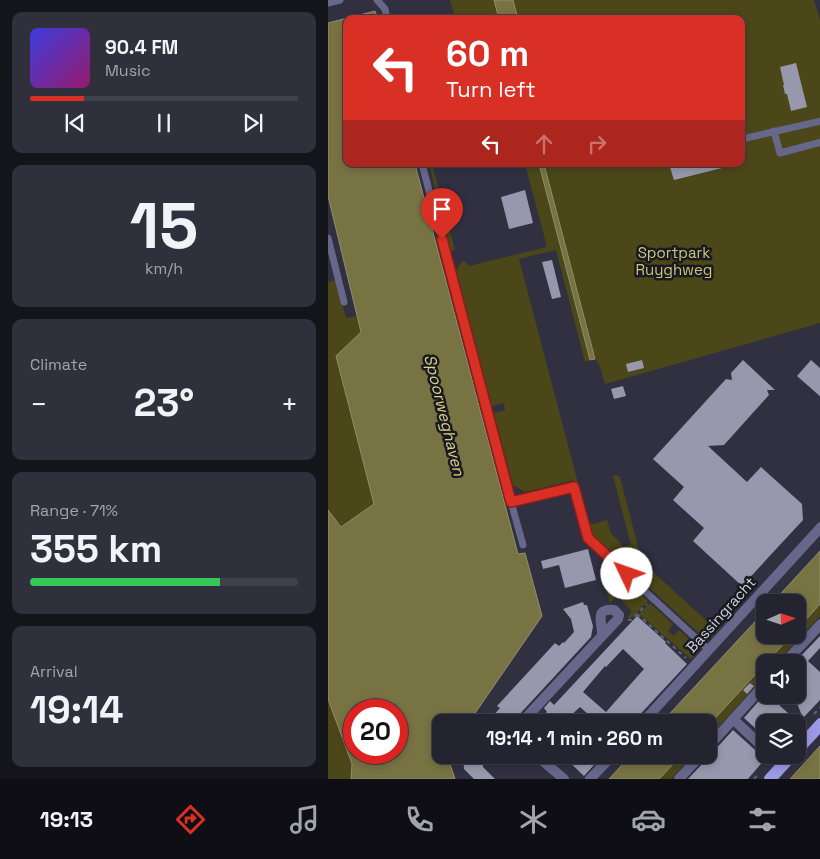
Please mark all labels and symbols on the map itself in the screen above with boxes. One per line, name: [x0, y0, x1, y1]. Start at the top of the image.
pin: [421, 188, 463, 239]
park label: Sportpark Ruyghweg: [636, 243, 712, 279]
water label: Spoorweghaven: [419, 352, 470, 479]
position arrow: [600, 547, 652, 599]
street label: Bassingracht: [682, 573, 760, 656]
north arrow: [756, 594, 806, 644]
speed limit sign: 20: [343, 699, 408, 764]

